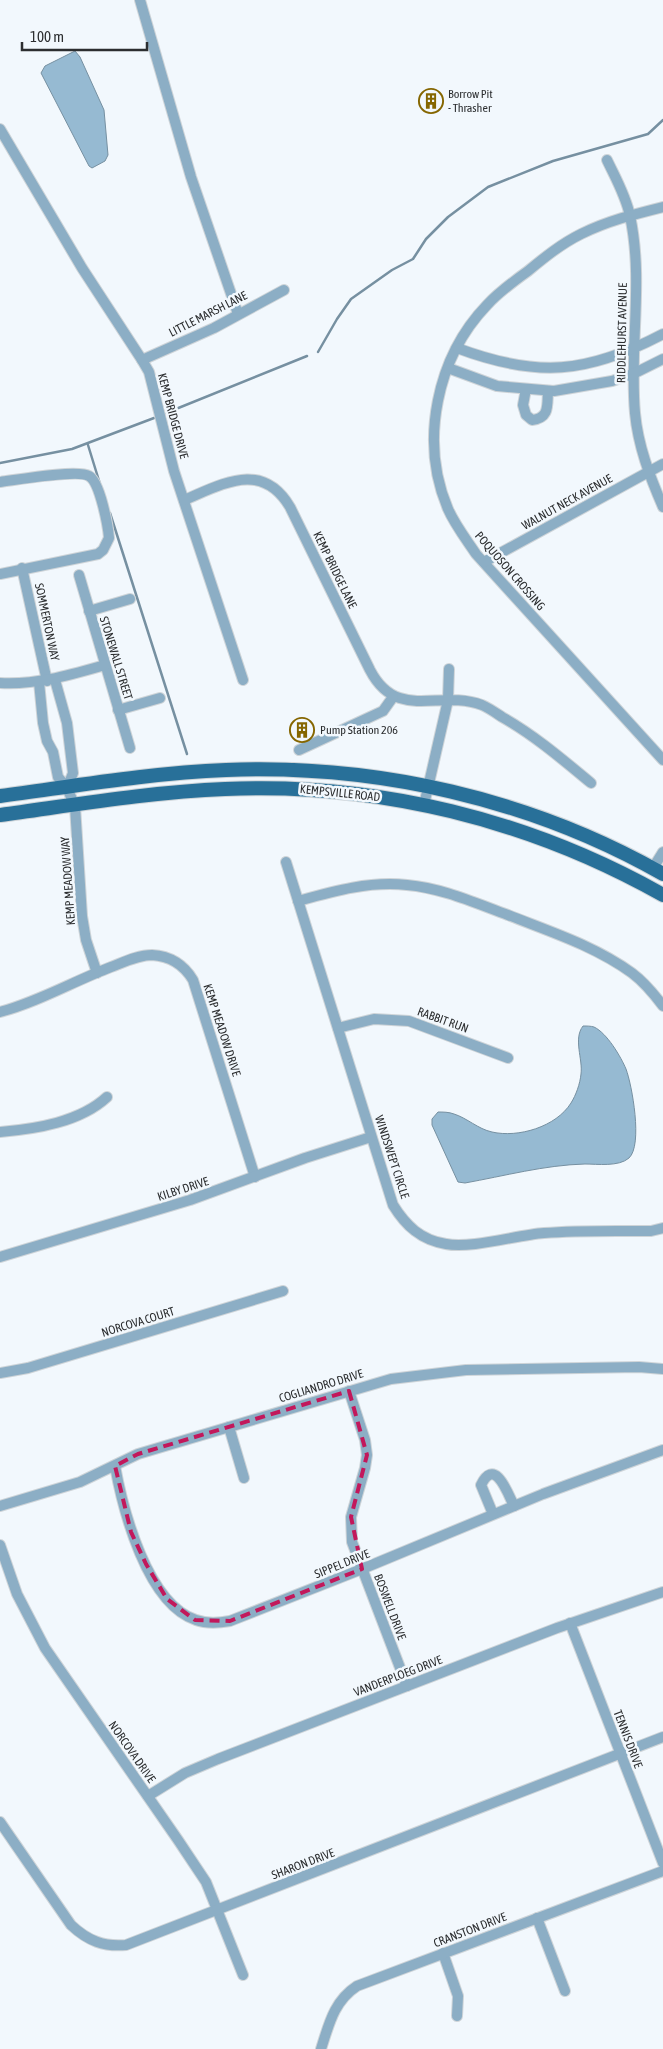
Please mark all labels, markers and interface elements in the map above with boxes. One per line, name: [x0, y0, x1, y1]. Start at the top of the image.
scale bar: [22, 20, 148, 52]
text: 100 m: [30, 28, 64, 45]
place label: Borrow Pit - Thrasher: [448, 87, 493, 115]
building icon: Borrow Pit - Thrasher: [418, 88, 444, 114]
street label: RIDDLEHURST AVENUE: [614, 283, 630, 383]
street label: LITTLE MARSH LANE: [167, 288, 249, 340]
street label: KEMP BRIDGE DRIVE: [155, 372, 191, 460]
street label: WALNUT NECK AVENUE: [519, 471, 615, 533]
street label: KEMP BRIDGE LANE: [310, 529, 360, 611]
street label: POQUOSON CROSSING: [472, 529, 548, 613]
street label: SOMMERTON WAY: [32, 582, 62, 663]
street label: STONEWALL STREET: [97, 615, 136, 702]
building icon: Pump Station 206: [289, 717, 315, 743]
place label: Pump Station 206: [320, 723, 398, 737]
street label: KEMPSVILLE ROAD: [299, 782, 381, 804]
street label: KEMP MEADOW WAY: [58, 836, 78, 926]
street label: KEMP MEADOW DRIVE: [200, 982, 244, 1078]
street label: RABBIT RUN: [416, 1004, 470, 1036]
street label: WINDSWEPT CIRCLE: [372, 1114, 412, 1200]
street label: KILBY DRIVE: [156, 1174, 210, 1204]
street label: NORCOVA COURT: [100, 1304, 177, 1340]
street label: COGLIANDRO DRIVE: [277, 1367, 365, 1405]
street label: SIPPEL DRIVE: [312, 1547, 372, 1581]
street label: BOSWELL DRIVE: [371, 1572, 409, 1642]
street label: VANDERPLOEG DRIVE: [352, 1653, 444, 1699]
street label: TENNIS DRIVE: [611, 1708, 645, 1770]
street label: NORCOVA DRIVE: [106, 1719, 158, 1785]
street label: SHARON DRIVE: [270, 1846, 336, 1882]
street label: CRANSTON DRIVE: [432, 1910, 508, 1950]

